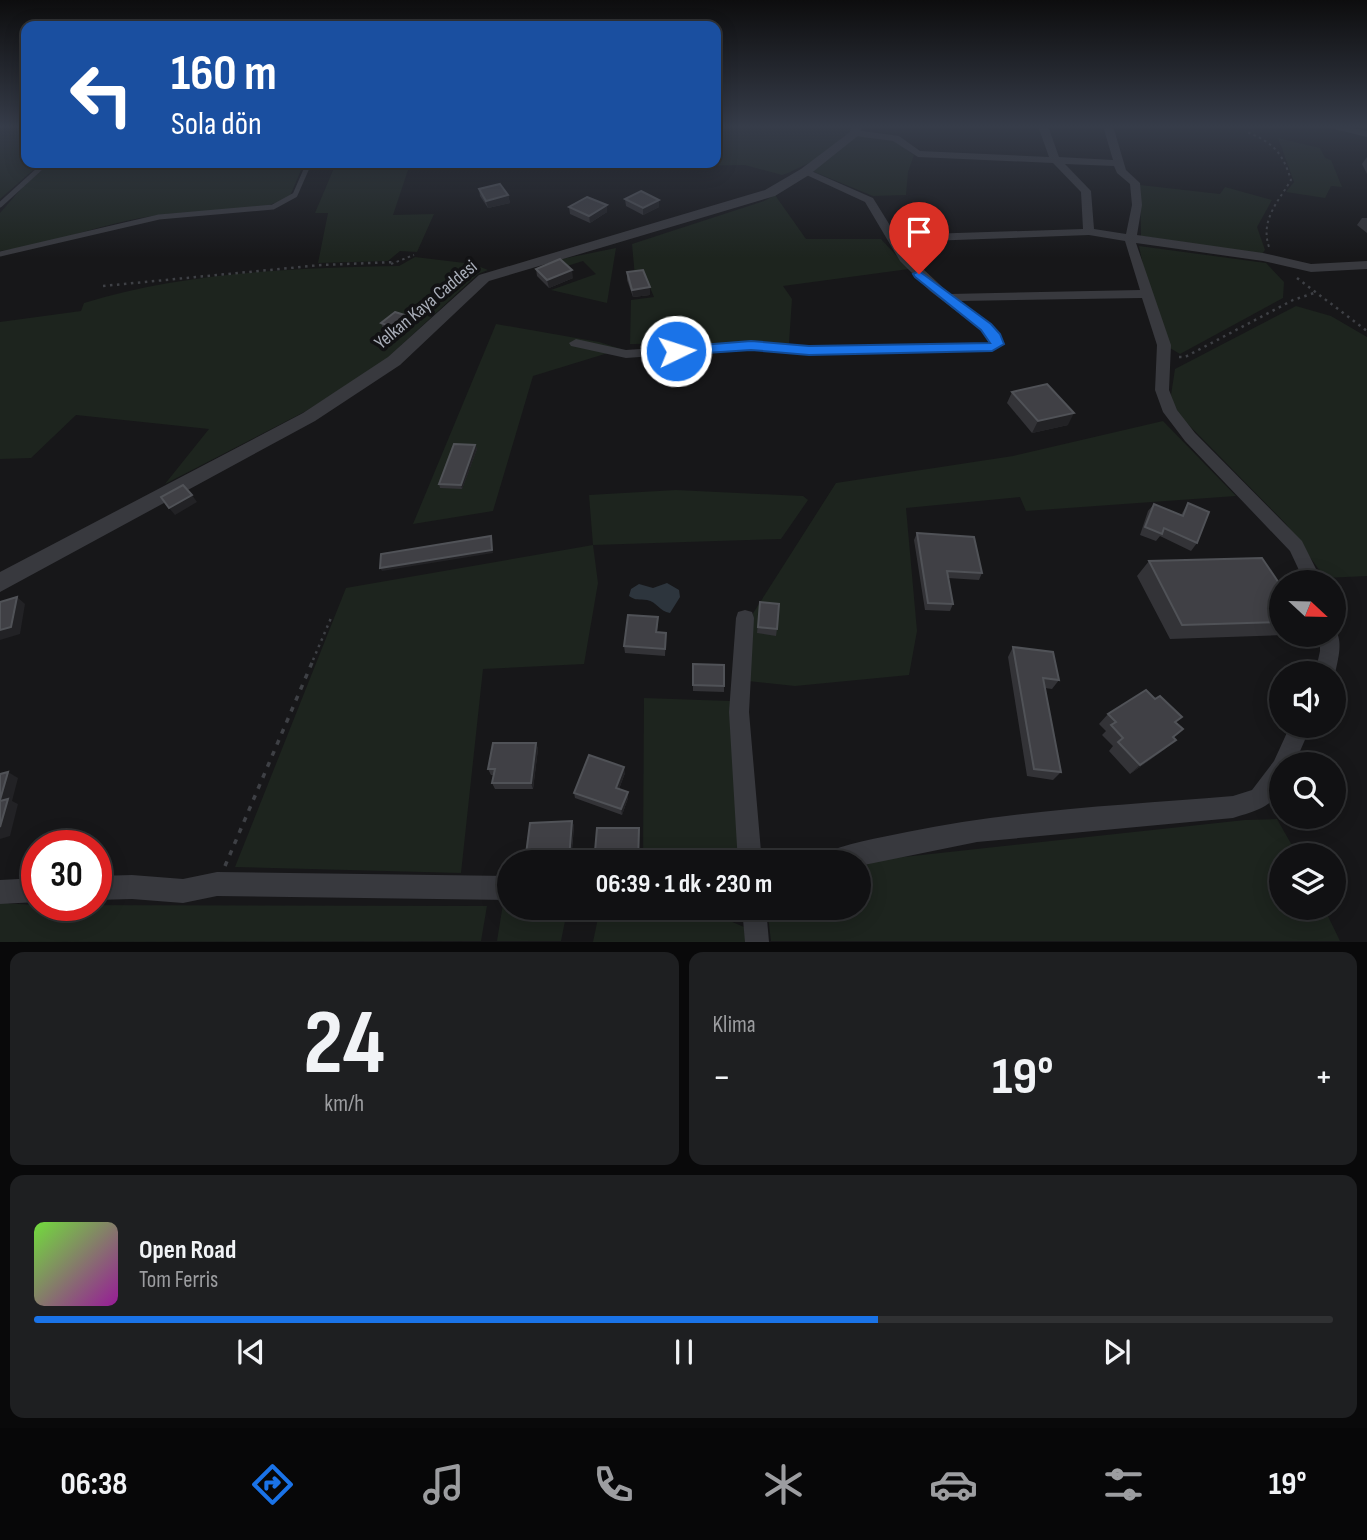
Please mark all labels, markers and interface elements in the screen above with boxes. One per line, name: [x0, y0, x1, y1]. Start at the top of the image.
text: 160 m: [171, 45, 277, 104]
icon: left: [56, 49, 147, 140]
text: Sola dön: [171, 105, 262, 144]
pin: [889, 202, 949, 274]
icon: arrive: [900, 213, 938, 251]
street label: Yelkan Kaya Caddesi: [370, 255, 482, 355]
position arrow: [639, 314, 713, 388]
north arrow: [1269, 570, 1346, 648]
map controls: [1269, 570, 1346, 920]
button: sound: [1269, 661, 1346, 738]
button: search: [1269, 752, 1346, 829]
speed limit sign: 30: [21, 830, 112, 921]
button: layers: [1269, 843, 1346, 920]
text: 06:39 · 1 dk · 230 m: [596, 869, 772, 900]
text: 24: [303, 990, 385, 1099]
text: Klima: [713, 1011, 756, 1039]
text: 19°: [992, 1046, 1053, 1109]
text: −: [713, 1055, 731, 1100]
text: +: [1314, 1055, 1333, 1100]
text: km/h: [324, 1090, 364, 1118]
text: Open Road: [139, 1235, 236, 1266]
text: Tom Ferris: [139, 1266, 218, 1294]
icon: previous: [232, 1333, 270, 1371]
icon: pause: [665, 1333, 703, 1371]
icon: next: [1098, 1333, 1136, 1371]
icon: directions: [248, 1460, 297, 1509]
icon: music: [419, 1460, 468, 1509]
icon: phone: [589, 1460, 638, 1509]
icon: climate: [759, 1460, 808, 1509]
icon: car: [929, 1460, 978, 1509]
icon: filters: [1099, 1460, 1148, 1509]
text: 06:38: [61, 1465, 127, 1504]
text: 19°: [1269, 1465, 1306, 1504]

